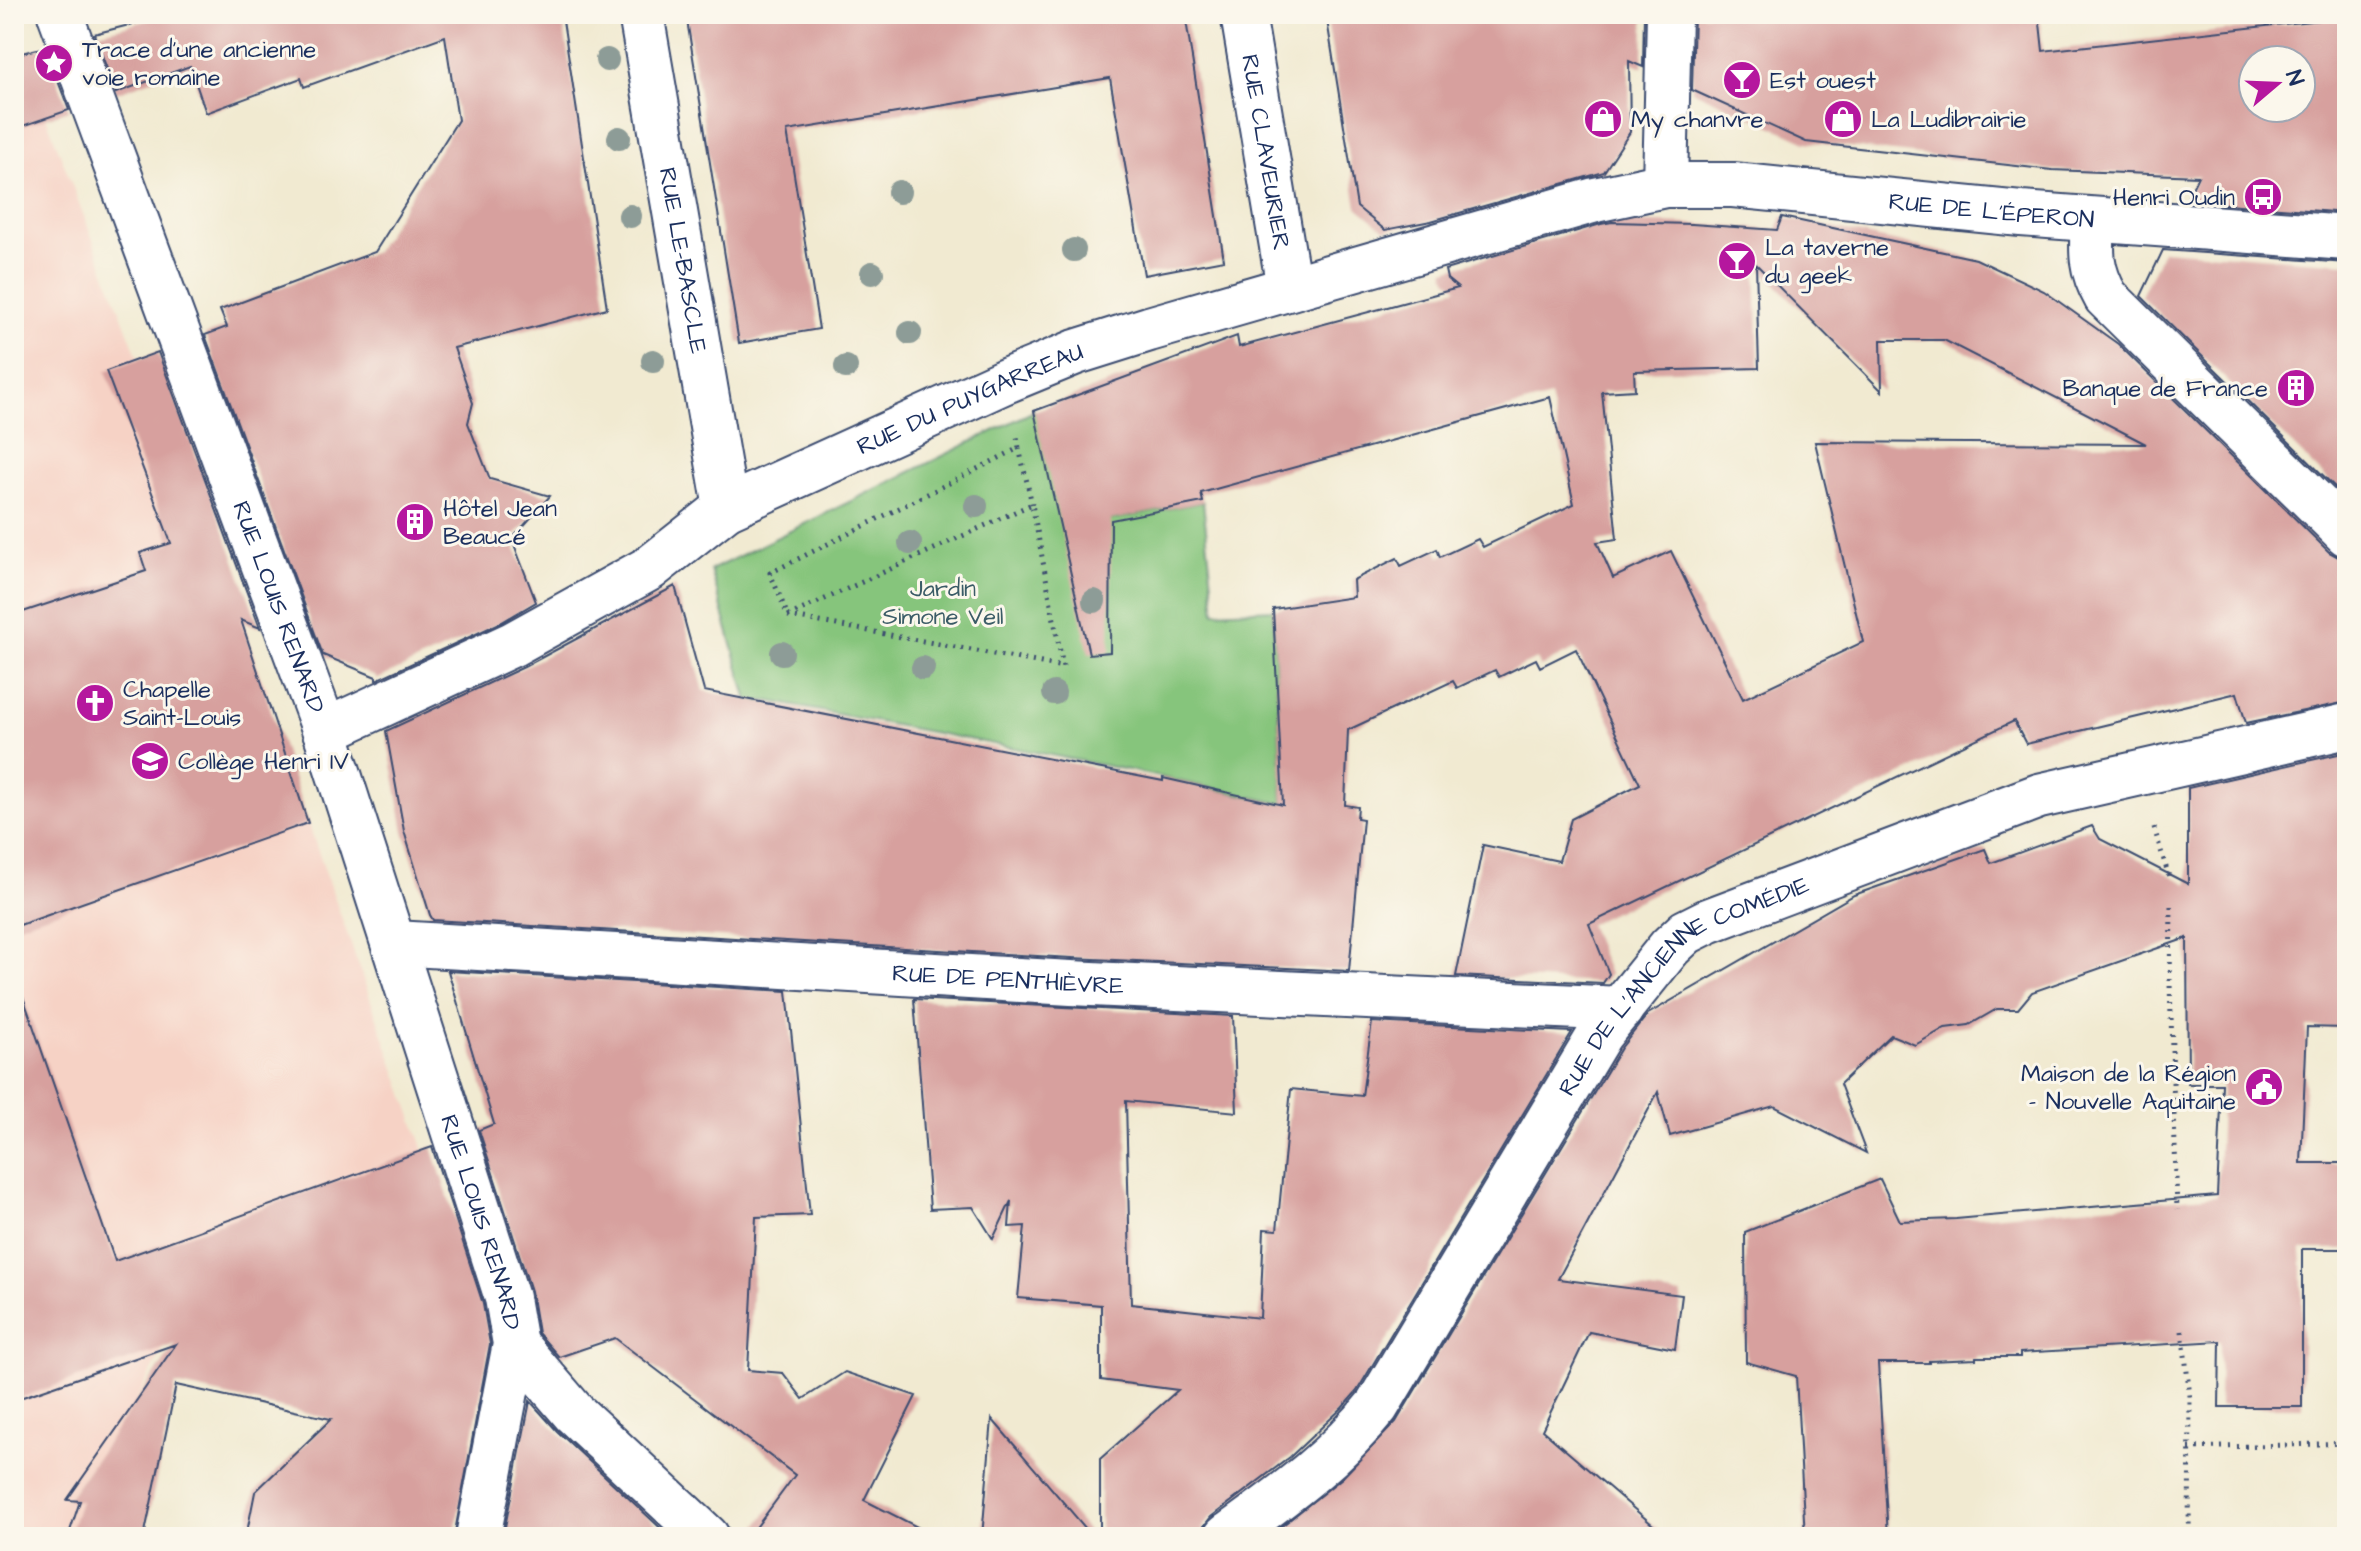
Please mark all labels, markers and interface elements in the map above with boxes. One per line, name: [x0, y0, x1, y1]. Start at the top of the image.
place label: Trace d'une ancienne voie romaine: [82, 33, 316, 95]
place icon: Trace d'une ancienne voie romaine: [33, 42, 75, 84]
north arrow: [2237, 44, 2317, 124]
street label: RUE CLAVEURIER: [1232, 52, 1298, 253]
bar icon: Est ouest: [1721, 59, 1763, 101]
place label: Est ouest: [1770, 64, 1876, 98]
text: N: [2278, 66, 2311, 90]
shop icon: My chanvre: [1582, 98, 1624, 140]
shop icon: La Ludibrairie: [1822, 98, 1864, 140]
place label: My chanvre: [1631, 103, 1764, 138]
place label: La Ludibrairie: [1871, 103, 2027, 137]
street label: RUE LE-BASCLE: [650, 165, 715, 356]
bus stop icon: Henri Oudin: [2242, 176, 2284, 218]
place label: Henri Oudin: [2113, 181, 2235, 215]
street label: RUE DE L'ÉPERON: [1887, 185, 2095, 237]
place label: La taverne du geek: [1765, 231, 1889, 294]
bar icon: La taverne du geek: [1716, 240, 1758, 282]
street label: RUE DU PUYGARREAU: [852, 335, 1088, 464]
building icon: Banque de France: [2275, 367, 2317, 409]
place label: Banque de France: [2062, 372, 2268, 406]
place label: Hôtel Jean Beaucé: [443, 492, 557, 554]
street label: RUE LOUIS RENARD: [223, 496, 333, 718]
building icon: Hôtel Jean Beaucé: [394, 501, 436, 543]
park label: Jardin Simone Veil: [882, 572, 1004, 634]
place label: Chapelle Saint-Louis: [123, 673, 241, 735]
church icon: Chapelle Saint-Louis: [74, 682, 116, 724]
school or university icon: Collège Henri IV: [129, 740, 171, 782]
place label: Collège Henri IV: [178, 745, 349, 780]
street label: RUE DE L'ANCIENNE COMÉDIE: [1551, 868, 1814, 1103]
street label: RUE DE PENTHIÈVRE: [891, 956, 1125, 1003]
place label: Maison de la Région - Nouvelle Aquitaine: [2021, 1057, 2236, 1119]
public building icon: Maison de la Région - Nouvelle Aquitaine: [2243, 1066, 2285, 1108]
street label: RUE LOUIS RENARD: [431, 1111, 528, 1333]

